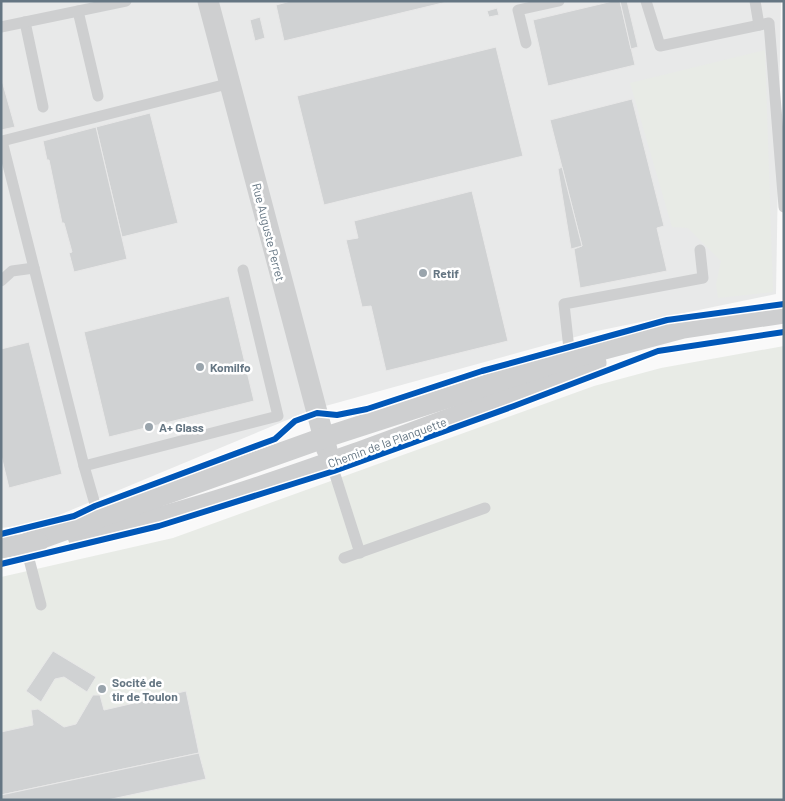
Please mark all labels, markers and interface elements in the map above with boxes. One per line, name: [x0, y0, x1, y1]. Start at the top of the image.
street label: Rue Auguste Perret: [250, 182, 288, 282]
place label: Retif: [433, 266, 459, 280]
marker: Retif: [417, 267, 429, 279]
place label: Komilfo: [210, 360, 251, 374]
marker: Komilfo: [194, 361, 206, 373]
street label: Chemin de la Planquette: [326, 414, 448, 470]
place label: A+ Glass: [159, 420, 204, 434]
marker: A+ Glass: [143, 421, 155, 433]
place label: Socité de tir de Toulon: [112, 675, 178, 703]
marker: Socité de tir de Toulon: [96, 683, 108, 695]

